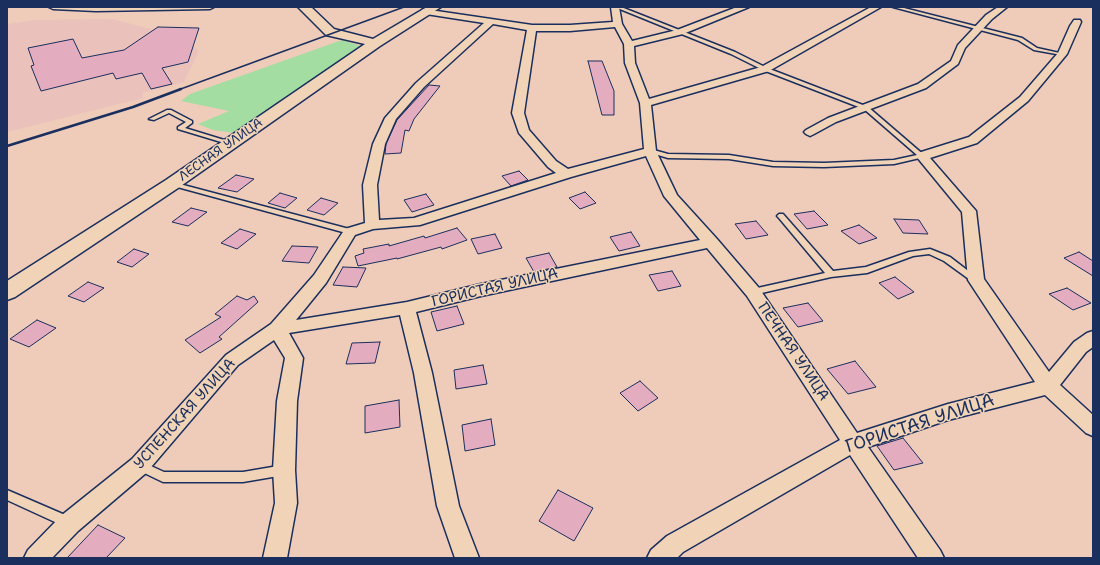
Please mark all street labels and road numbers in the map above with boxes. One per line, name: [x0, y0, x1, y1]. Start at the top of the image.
street label: ЛЕСНАЯ УЛИЦА: [176, 115, 266, 185]
street label: ГОРИСТАЯ УЛИЦА: [430, 265, 560, 311]
street label: ПЕЧНАЯ УЛИЦА: [753, 299, 833, 405]
street label: УСПЕНСКАЯ УЛИЦА: [131, 355, 239, 473]
street label: ГОРИСТАЯ УЛИЦА: [843, 390, 997, 458]

